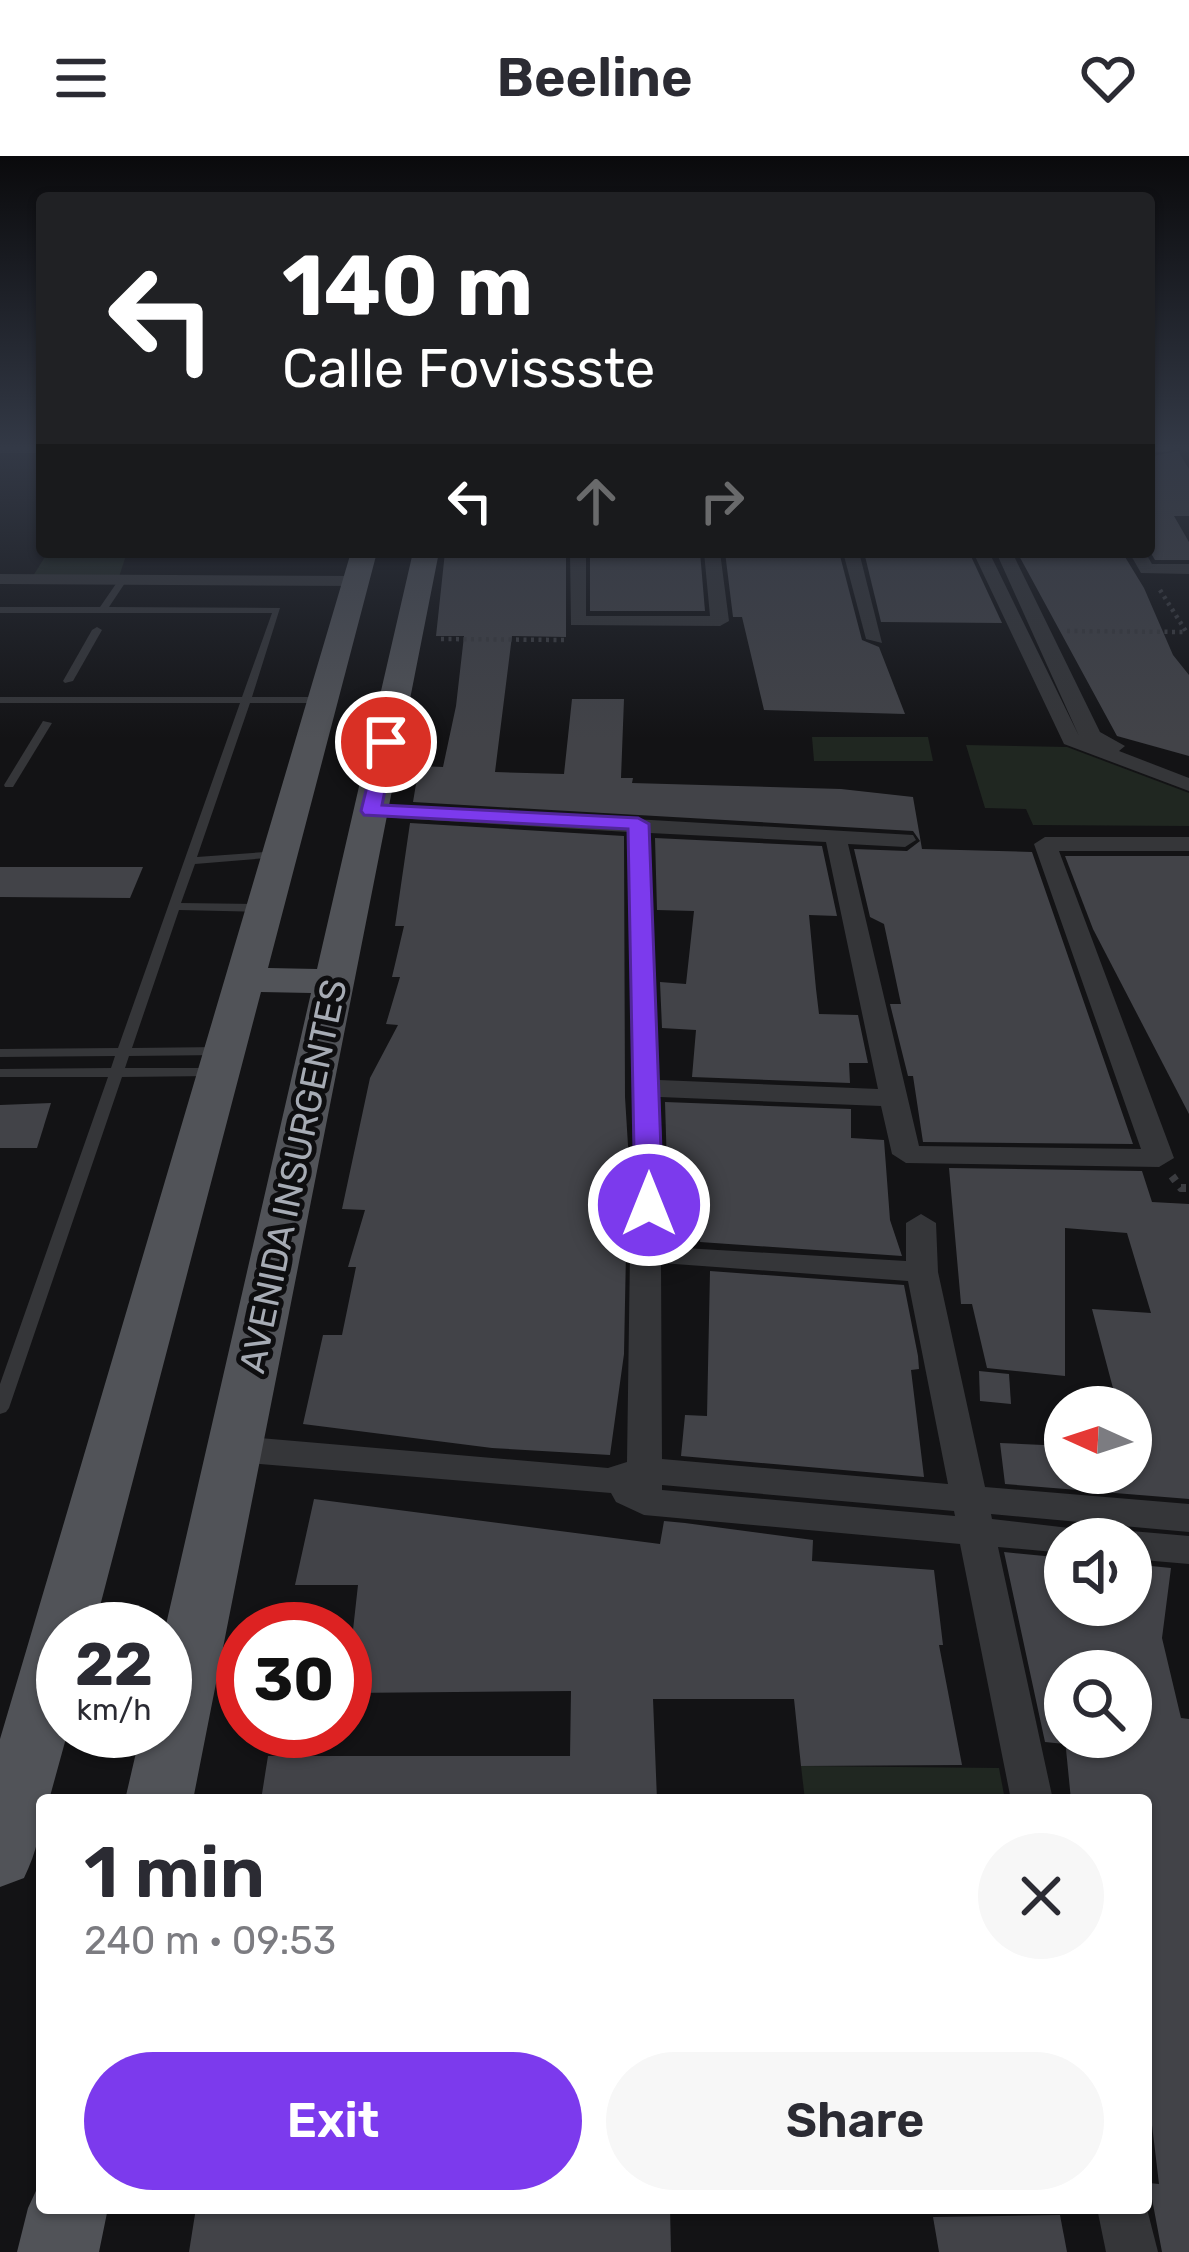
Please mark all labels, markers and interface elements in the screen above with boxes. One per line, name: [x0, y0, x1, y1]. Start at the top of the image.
icon: menu: [48, 45, 114, 111]
icon: heart: [1075, 45, 1141, 111]
text: Beeline: [496, 46, 693, 110]
text: 140 m: [282, 236, 533, 336]
icon: left: [84, 240, 240, 396]
text: Calle Fovissste: [282, 337, 655, 401]
icon: left: [437, 468, 503, 534]
icon: ahead: [563, 468, 629, 534]
icon: right: [689, 468, 755, 534]
pin: [335, 691, 437, 793]
icon: arrive: [353, 709, 419, 775]
street label: AVENIDA INSURGENTES: [230, 975, 356, 1377]
position arrow: [586, 1142, 712, 1268]
north arrow: [1044, 1386, 1152, 1494]
map controls: [1044, 1386, 1152, 1758]
button: sound: [1044, 1518, 1152, 1626]
speed limit sign: 30: [216, 1602, 372, 1758]
text: 22: [75, 1629, 153, 1700]
button: search: [1044, 1650, 1152, 1758]
text: km/h: [77, 1692, 151, 1728]
text: 1 min: [84, 1830, 265, 1915]
button: close: [978, 1833, 1104, 1959]
text: 240 m · 09:53: [84, 1918, 336, 1964]
button: Exit: [84, 2052, 582, 2190]
button: Share: [606, 2052, 1104, 2190]

